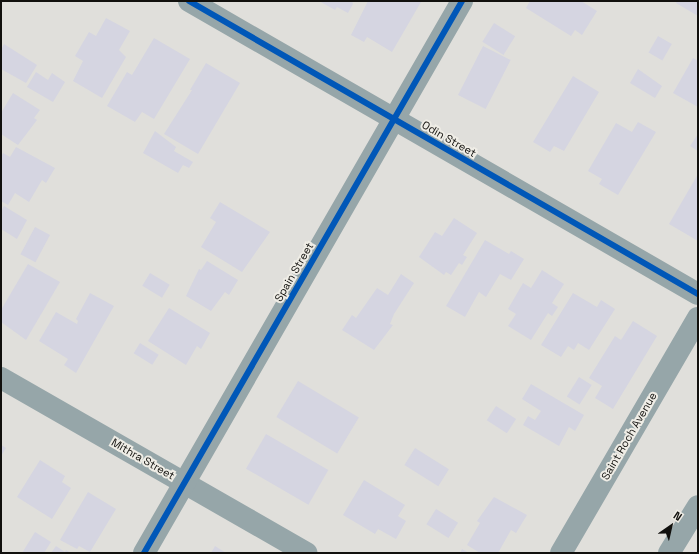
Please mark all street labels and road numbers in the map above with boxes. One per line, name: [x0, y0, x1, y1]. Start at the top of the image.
street label: Odin Street: [420, 118, 478, 160]
street label: Spain Street: [272, 240, 316, 304]
street label: Saint Roch Avenue: [599, 390, 659, 482]
street label: Mithra Street: [109, 436, 177, 482]

